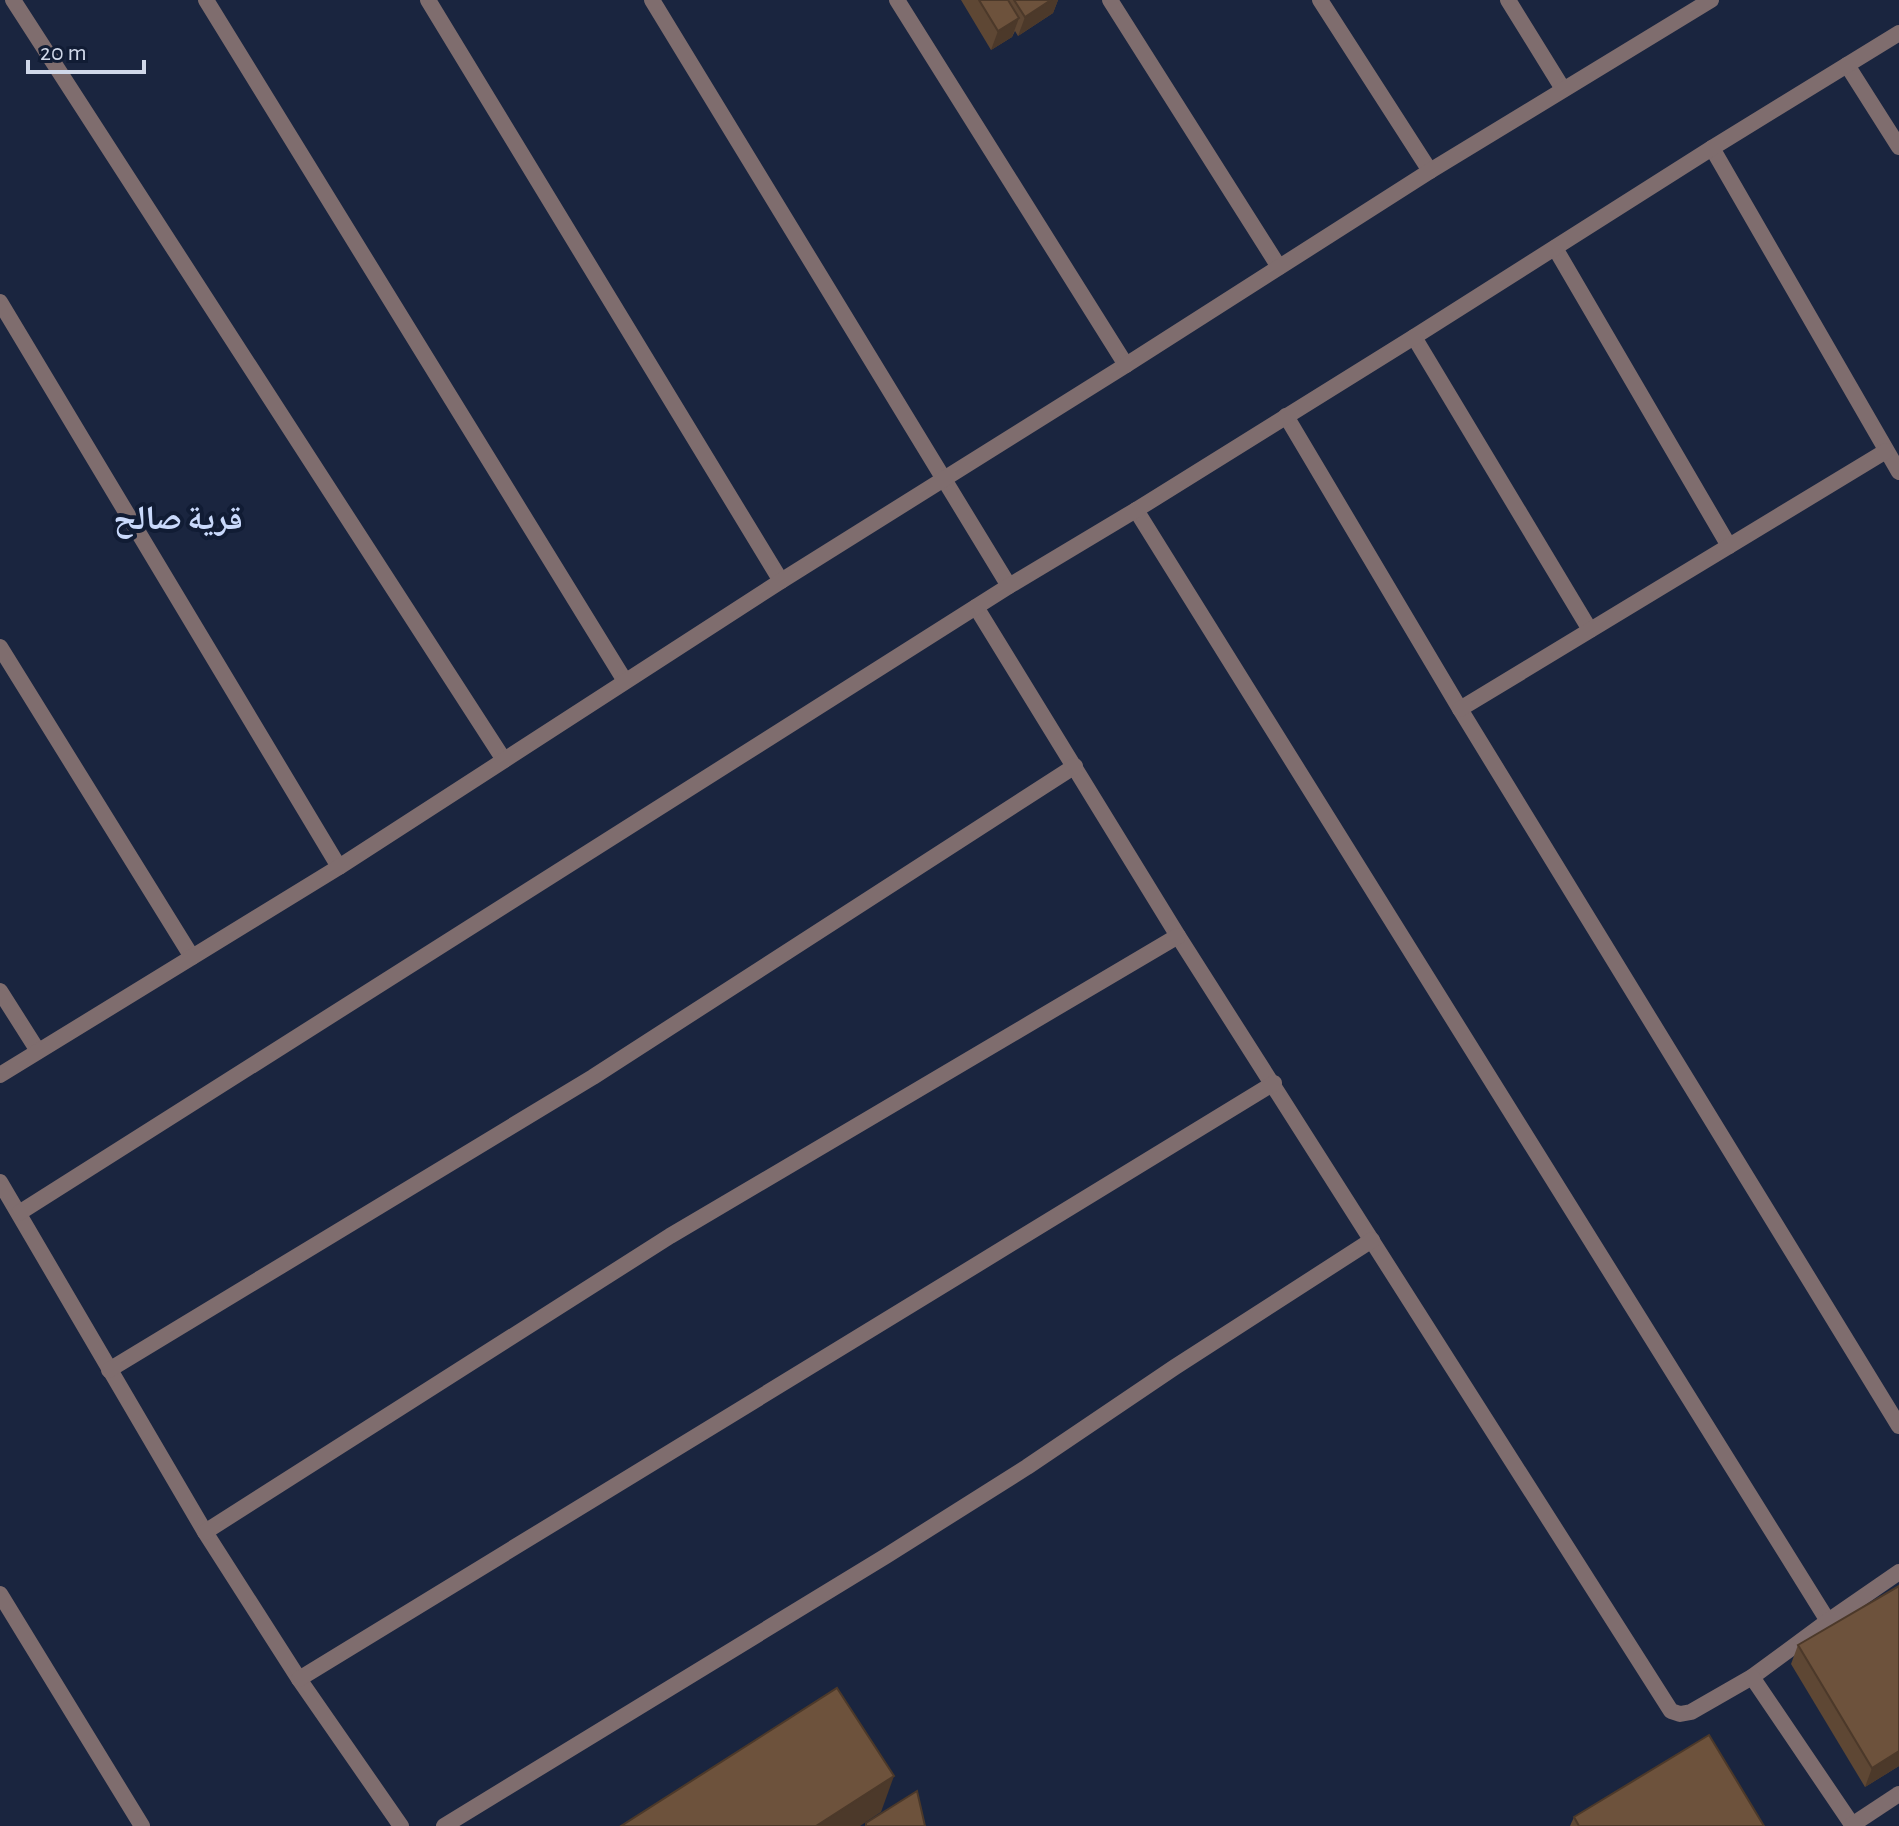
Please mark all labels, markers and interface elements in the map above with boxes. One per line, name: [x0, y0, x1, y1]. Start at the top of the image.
scale bar: [28, 24, 144, 74]
text: 20 m: [40, 41, 87, 65]
district label: قرية صالح: [113, 502, 243, 539]

